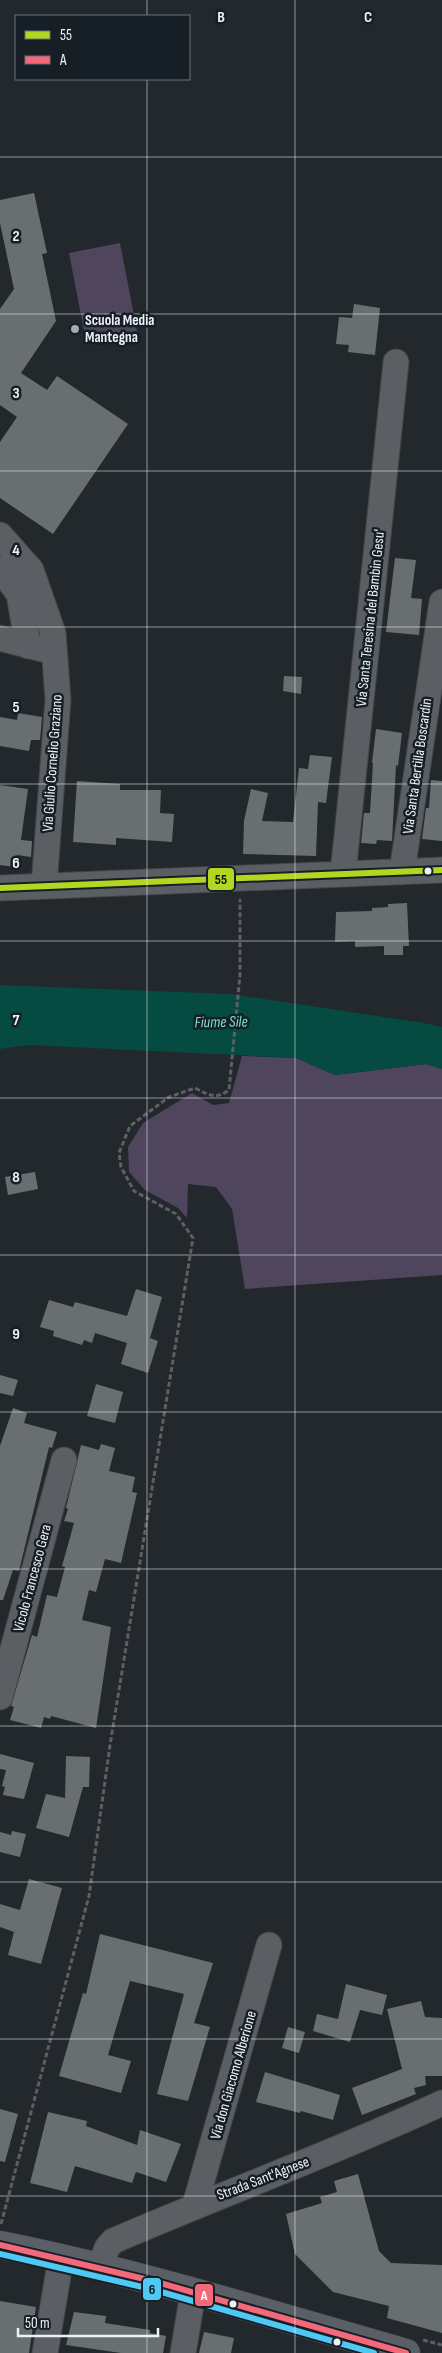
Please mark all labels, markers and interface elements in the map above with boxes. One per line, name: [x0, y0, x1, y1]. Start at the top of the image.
text: B: [217, 8, 225, 27]
text: C: [364, 8, 372, 27]
legend: [15, 15, 190, 80]
text: 55: [60, 26, 72, 45]
text: A: [59, 51, 67, 70]
text: 2: [12, 227, 20, 246]
place label: Scuola Media Mantegna: [85, 311, 154, 347]
marker: Scuola Media Mantegna: [69, 323, 81, 335]
text: 3: [12, 384, 20, 403]
street label: Via Santa Teresina del Bambin Gesu': [352, 529, 389, 708]
text: 4: [12, 541, 20, 560]
street label: Via Giulio Cornelio Graziano: [38, 694, 67, 832]
street label: Via Santa Bertilla Boscardin: [399, 697, 436, 835]
text: 5: [12, 698, 20, 717]
text: 6: [12, 854, 20, 873]
unlabelled marker: [423, 866, 433, 876]
line badge: 55: [207, 867, 235, 891]
text: 55: [215, 871, 227, 888]
text: 7: [13, 1011, 20, 1030]
water label: Fiume Sile: [194, 1013, 248, 1032]
text: 8: [12, 1168, 20, 1187]
text: 9: [12, 1325, 20, 1344]
street label: Vicolo Francesco Gera: [9, 1522, 56, 1634]
street label: Via don Giacomo Alberione: [206, 2009, 261, 2142]
street label: Strada Sant'Agnese: [214, 2152, 312, 2205]
line badge: 6: [142, 2277, 162, 2301]
text: 6: [149, 2281, 156, 2298]
line badge: A: [194, 2283, 214, 2307]
text: A: [200, 2287, 208, 2304]
unlabelled marker: [228, 2299, 238, 2309]
scale bar: [18, 2306, 158, 2338]
text: 50 m: [25, 2314, 50, 2333]
unlabelled marker: [332, 2337, 342, 2347]

